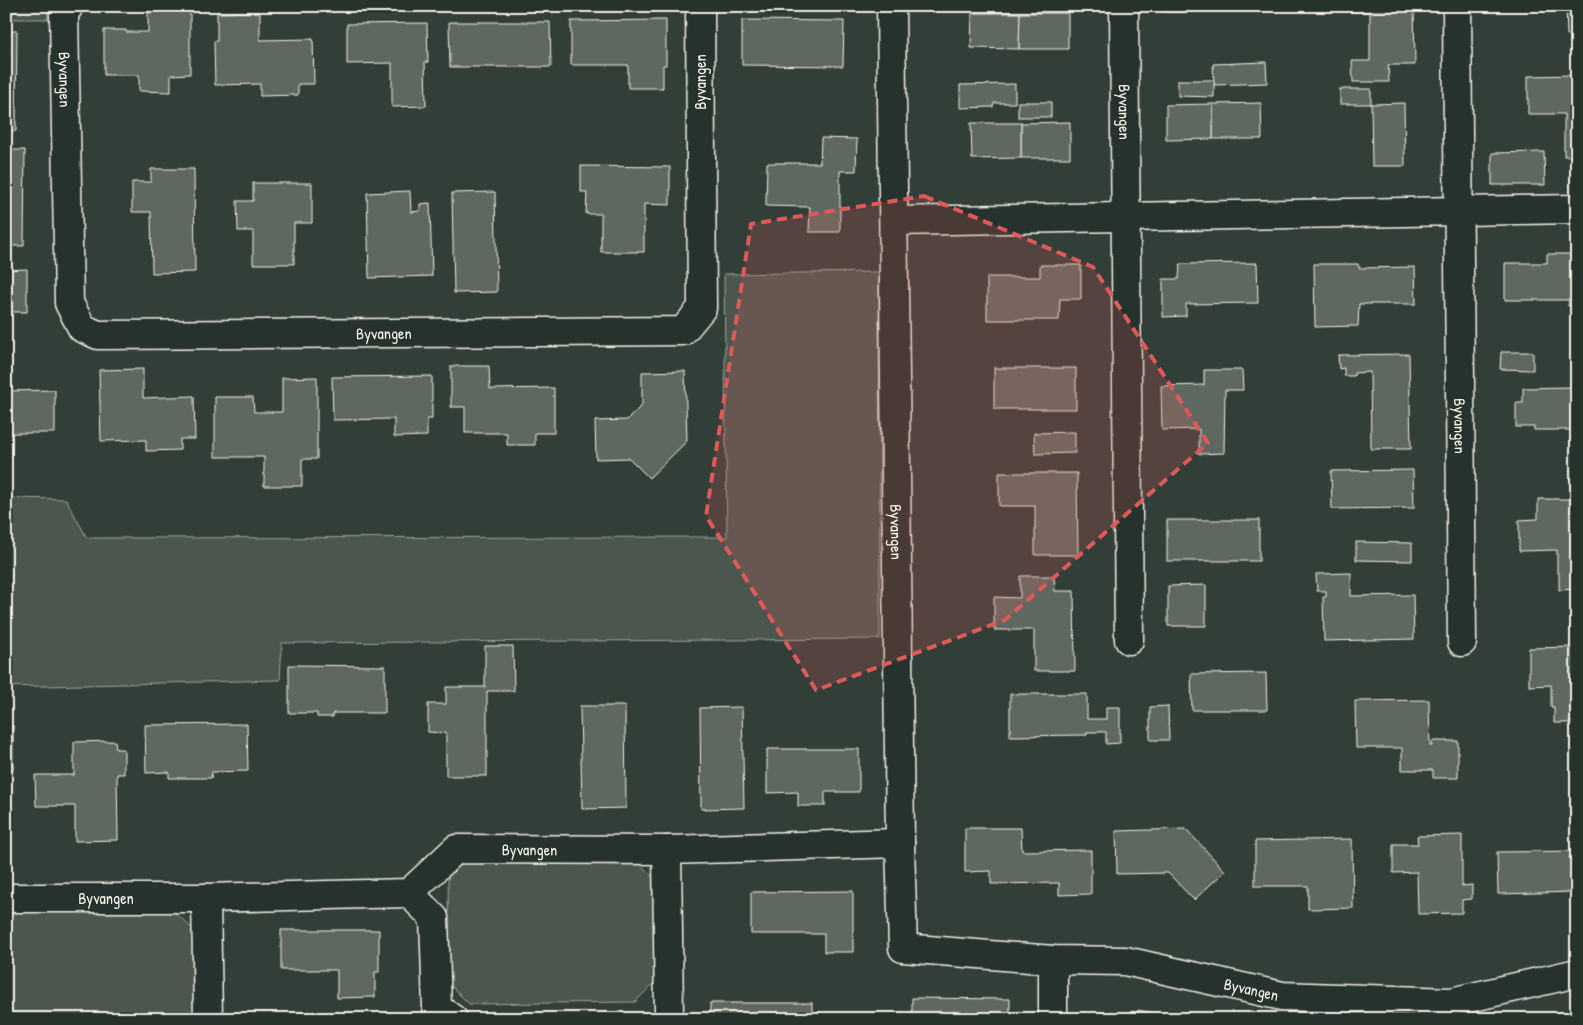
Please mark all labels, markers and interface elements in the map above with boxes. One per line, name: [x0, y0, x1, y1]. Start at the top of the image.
street label: Byvangen: [54, 52, 77, 108]
street label: Byvangen: [689, 54, 711, 110]
street label: Byvangen: [1114, 84, 1136, 140]
street label: Byvangen: [356, 322, 412, 344]
street label: Byvangen: [1449, 398, 1472, 454]
street label: Byvangen: [885, 504, 908, 560]
street label: Byvangen: [502, 838, 557, 860]
street label: Byvangen: [78, 887, 134, 909]
street label: Byvangen: [1222, 972, 1281, 1006]

